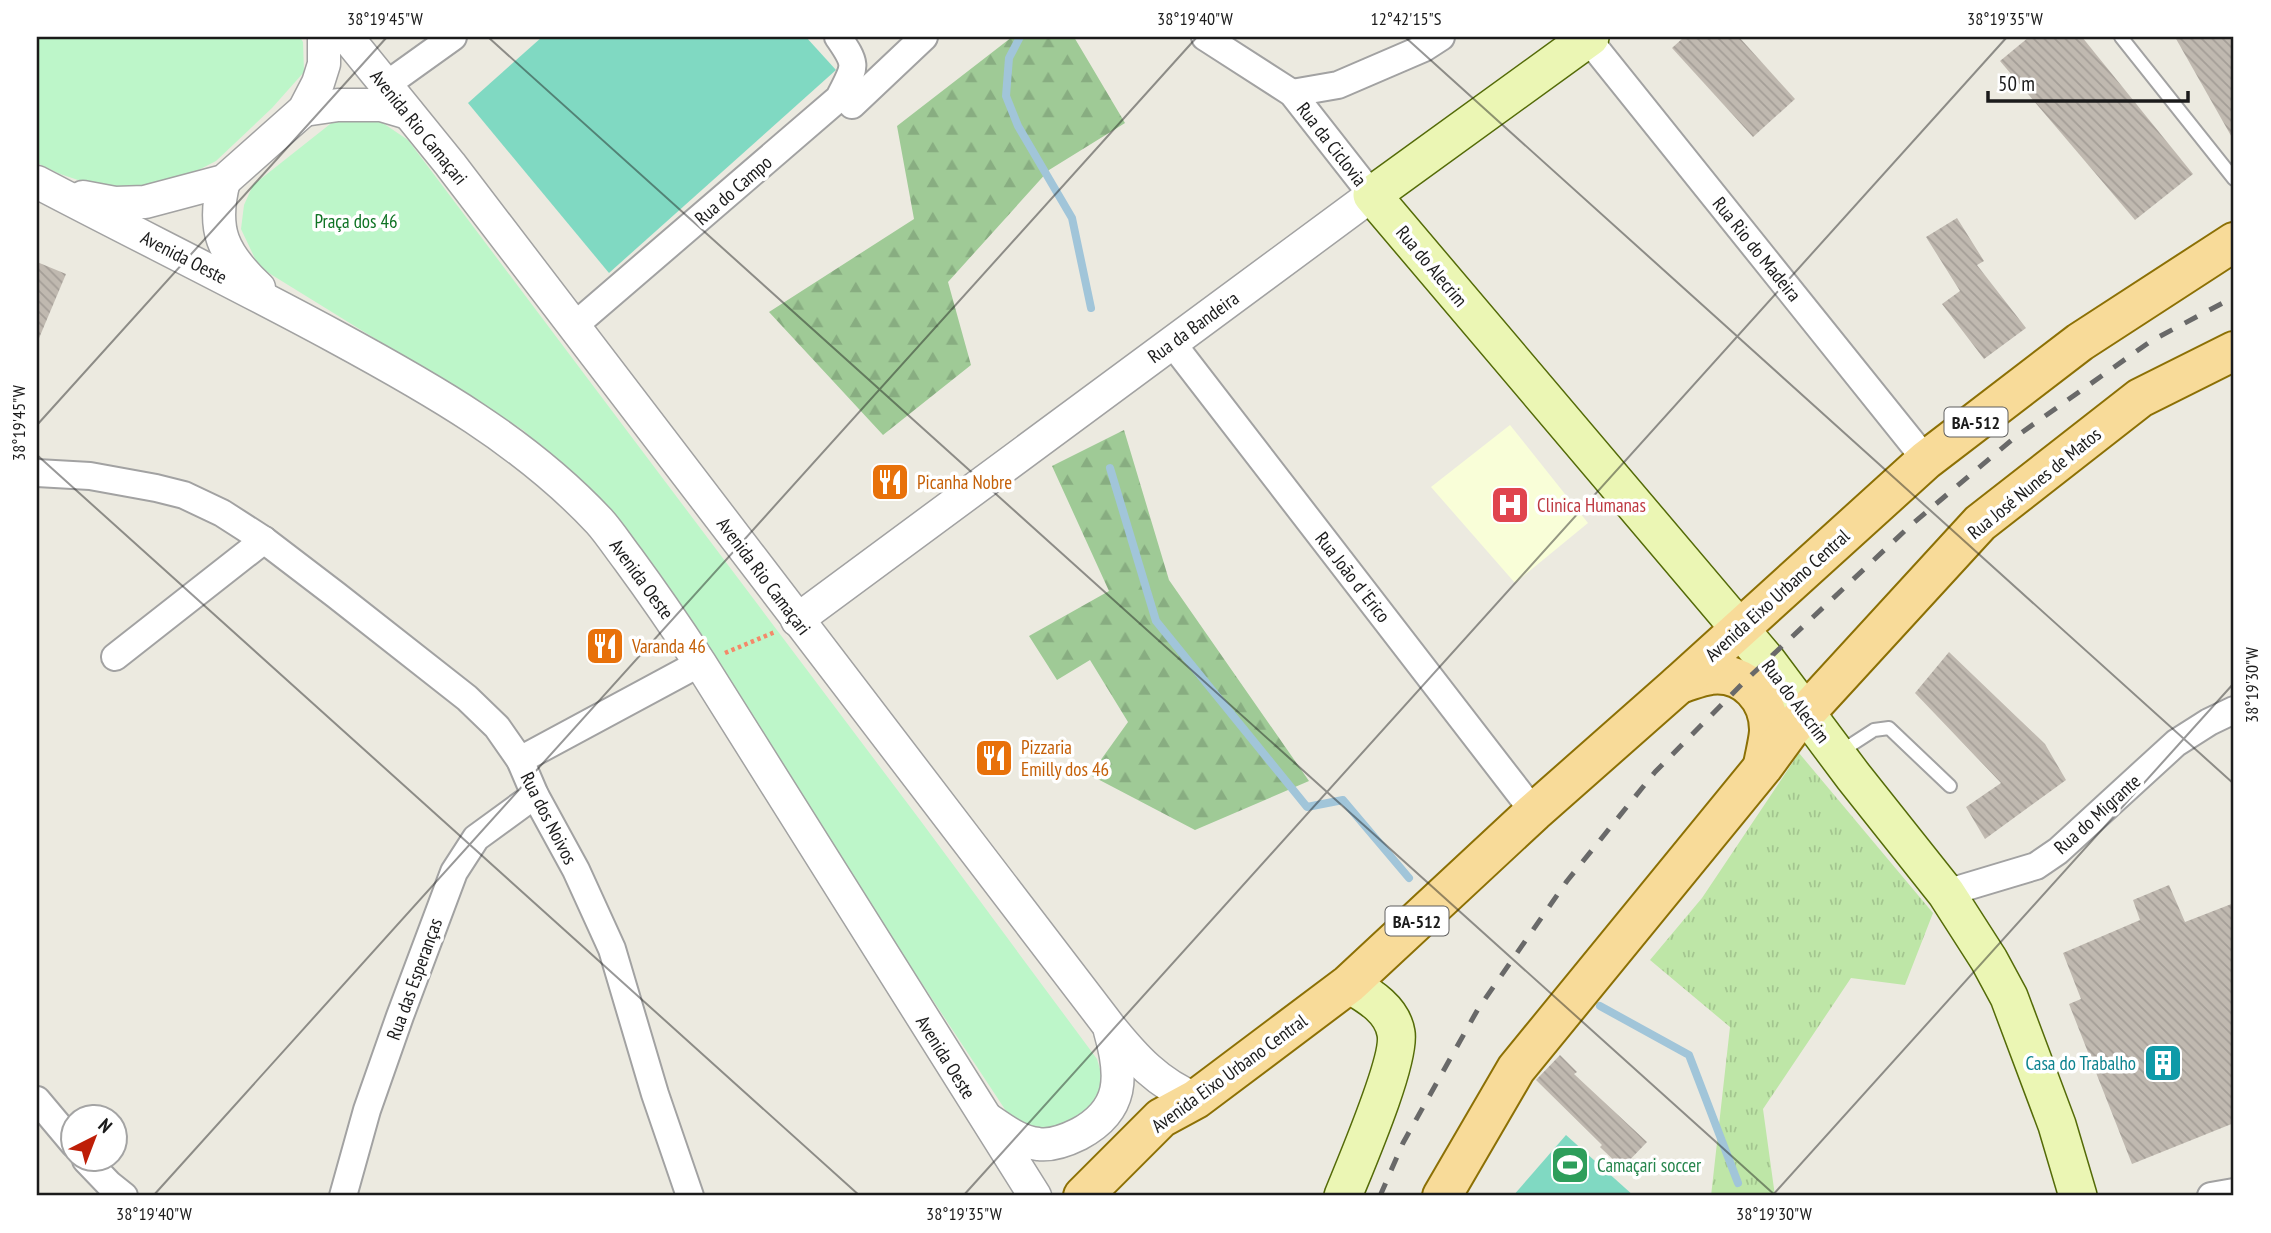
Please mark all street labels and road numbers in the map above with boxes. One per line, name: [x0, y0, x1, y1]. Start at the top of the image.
street label: Avenida Rio Camaçari: [365, 65, 473, 189]
street label: Rua da Ciclovia: [1292, 97, 1372, 191]
street label: Rua do Campo: [690, 150, 776, 230]
street label: Rua Rio do Madeira: [1708, 192, 1806, 306]
street label: Rua do Alecrim: [1391, 221, 1473, 311]
street label: Avenida Oeste: [137, 225, 231, 289]
street label: Rua da Bandeira: [1143, 286, 1243, 368]
road number: BA-512: [1944, 408, 2008, 436]
street label: Rua José Nunes de Matos: [1962, 422, 2106, 544]
street label: Avenida Rio Camaçari: [712, 512, 816, 640]
street label: Avenida Eixo Urbano Central: [1700, 523, 1855, 666]
street label: Rua João d 'Erico: [1310, 527, 1396, 627]
street label: Avenida Oeste: [605, 534, 679, 624]
street label: Rua do Alecrim: [1757, 654, 1835, 748]
street label: Rua dos Noivos: [516, 768, 582, 868]
street label: Rua do Migrante: [2049, 769, 2145, 859]
road number: BA-512: [1386, 906, 1448, 936]
street label: Rua das Esperanças: [381, 915, 447, 1043]
street label: Avenida Eixo Urbano Central: [1147, 1008, 1312, 1137]
street label: Avenida Oeste: [911, 1011, 981, 1103]

